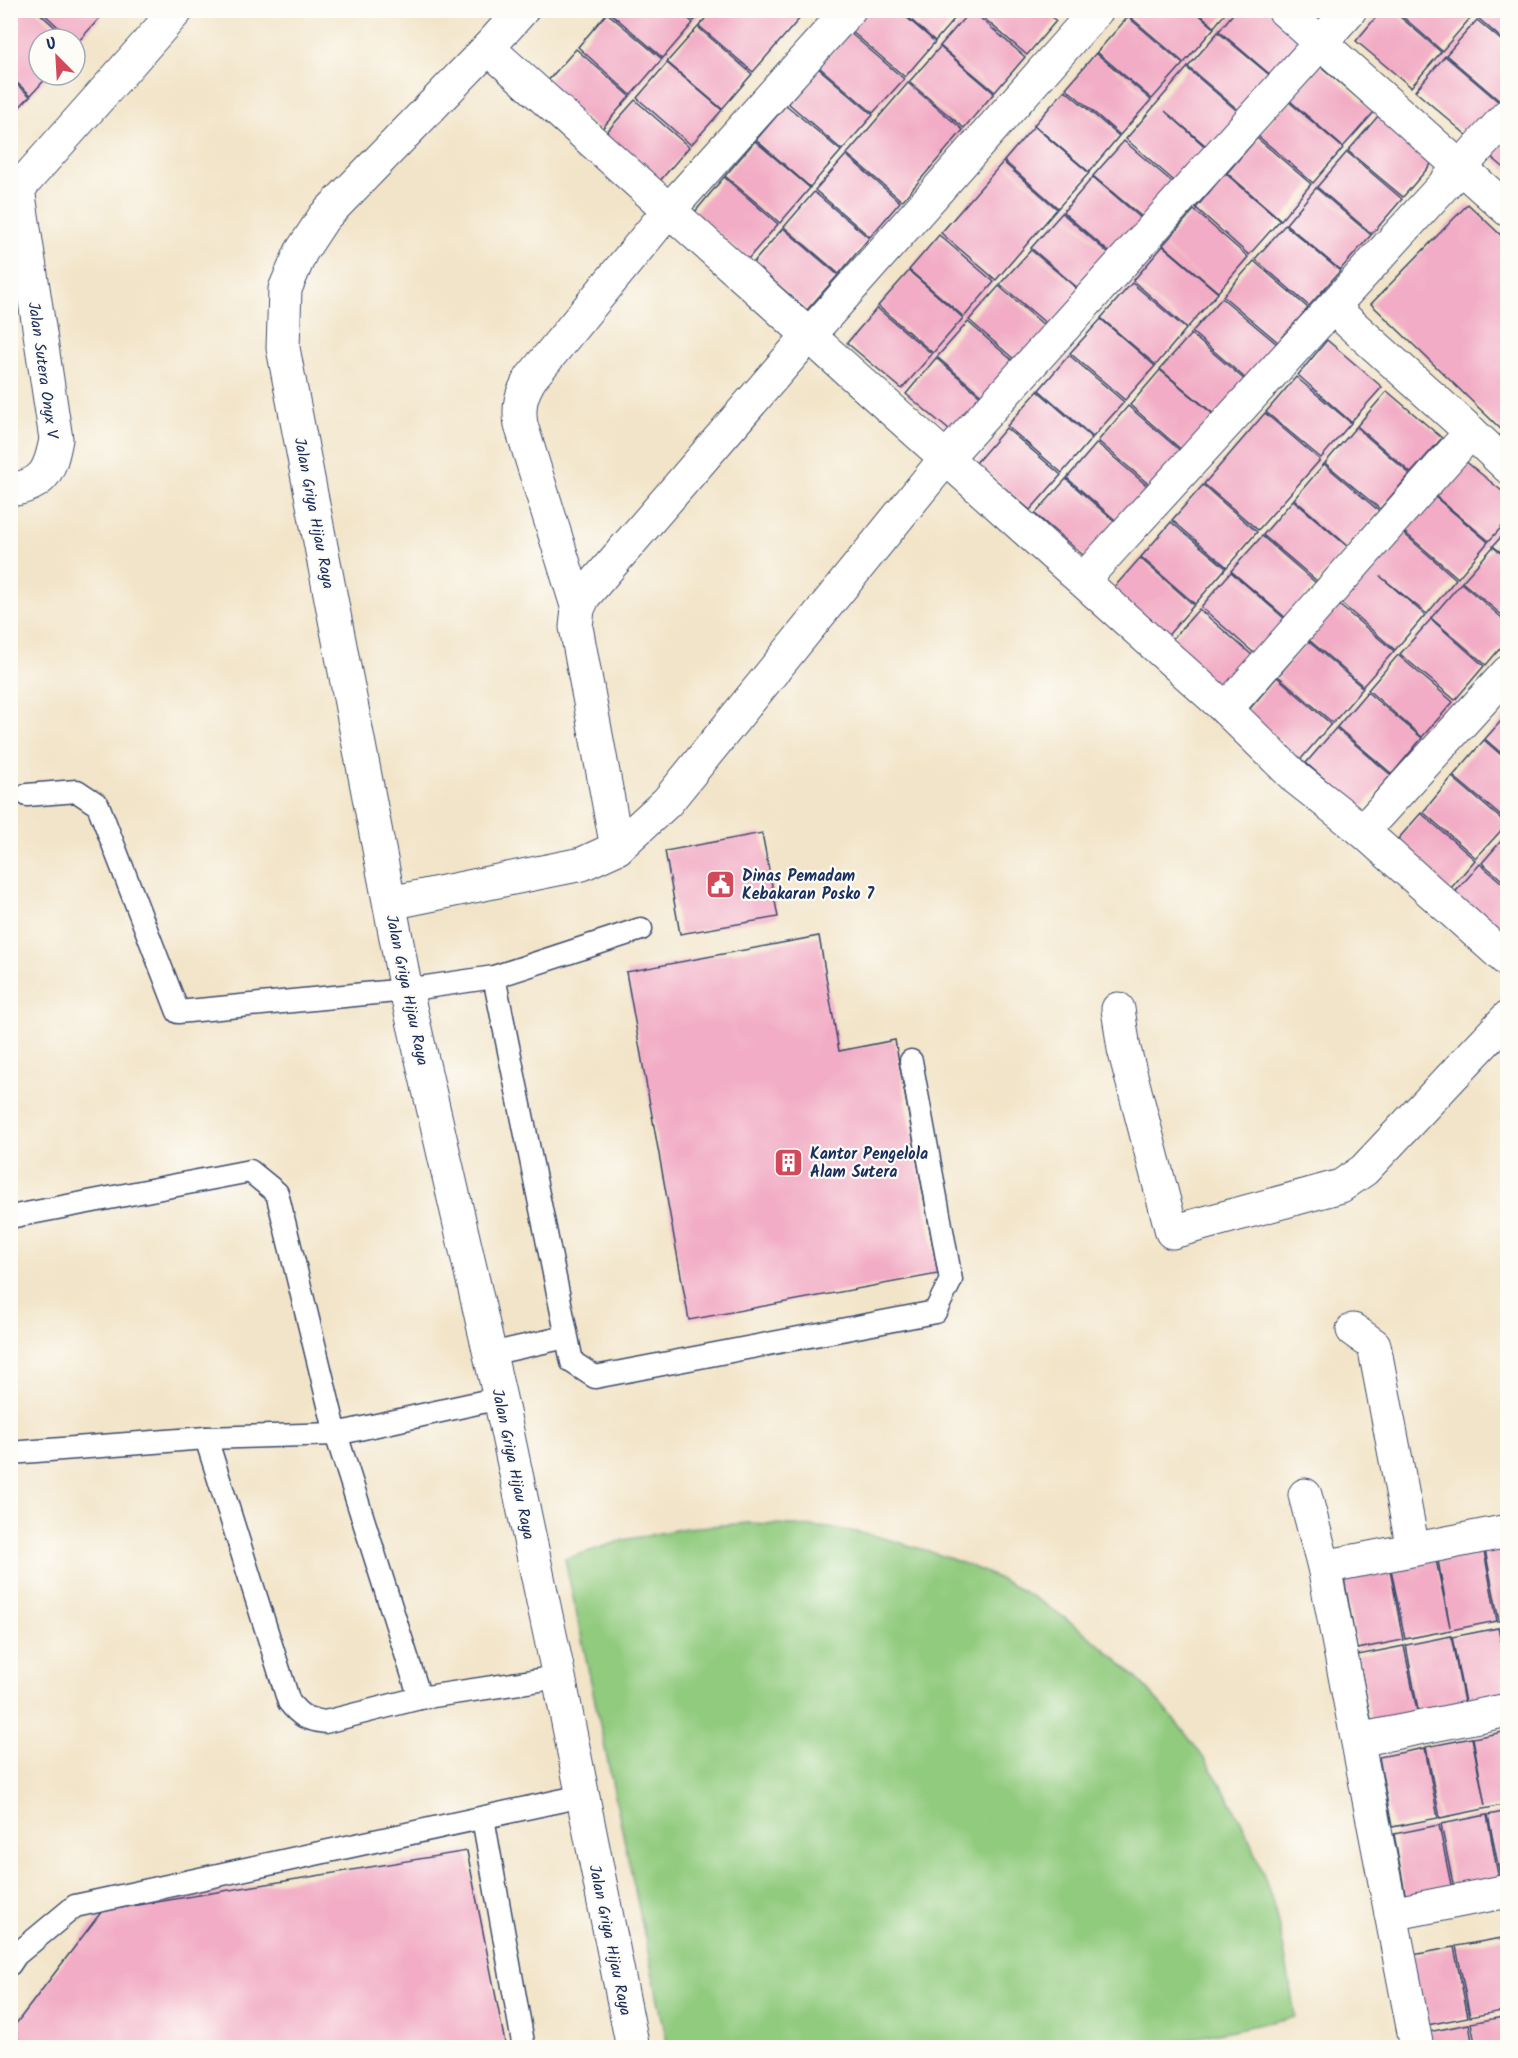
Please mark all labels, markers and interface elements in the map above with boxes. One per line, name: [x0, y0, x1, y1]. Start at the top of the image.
north arrow: [27, 27, 87, 87]
text: U: [42, 31, 61, 58]
street label: Jalan Sutera Onyx V: [21, 300, 65, 442]
street label: Jalan Griya Hijau Raya: [287, 435, 340, 591]
place label: Dinas Pemadam Kebakaran Posko 7: [742, 864, 875, 907]
public building icon: Dinas Pemadam Kebakaran Posko 7: [705, 868, 737, 900]
street label: Jalan Griya Hijau Raya: [378, 913, 435, 1068]
place label: Kantor Pengelola Alam Sutera: [810, 1142, 928, 1185]
building icon: Kantor Pengelola Alam Sutera: [773, 1146, 805, 1178]
street label: Jalan Griya Hijau Raya: [484, 1387, 541, 1542]
street label: Jalan Griya Hijau Raya: [581, 1863, 638, 2018]

